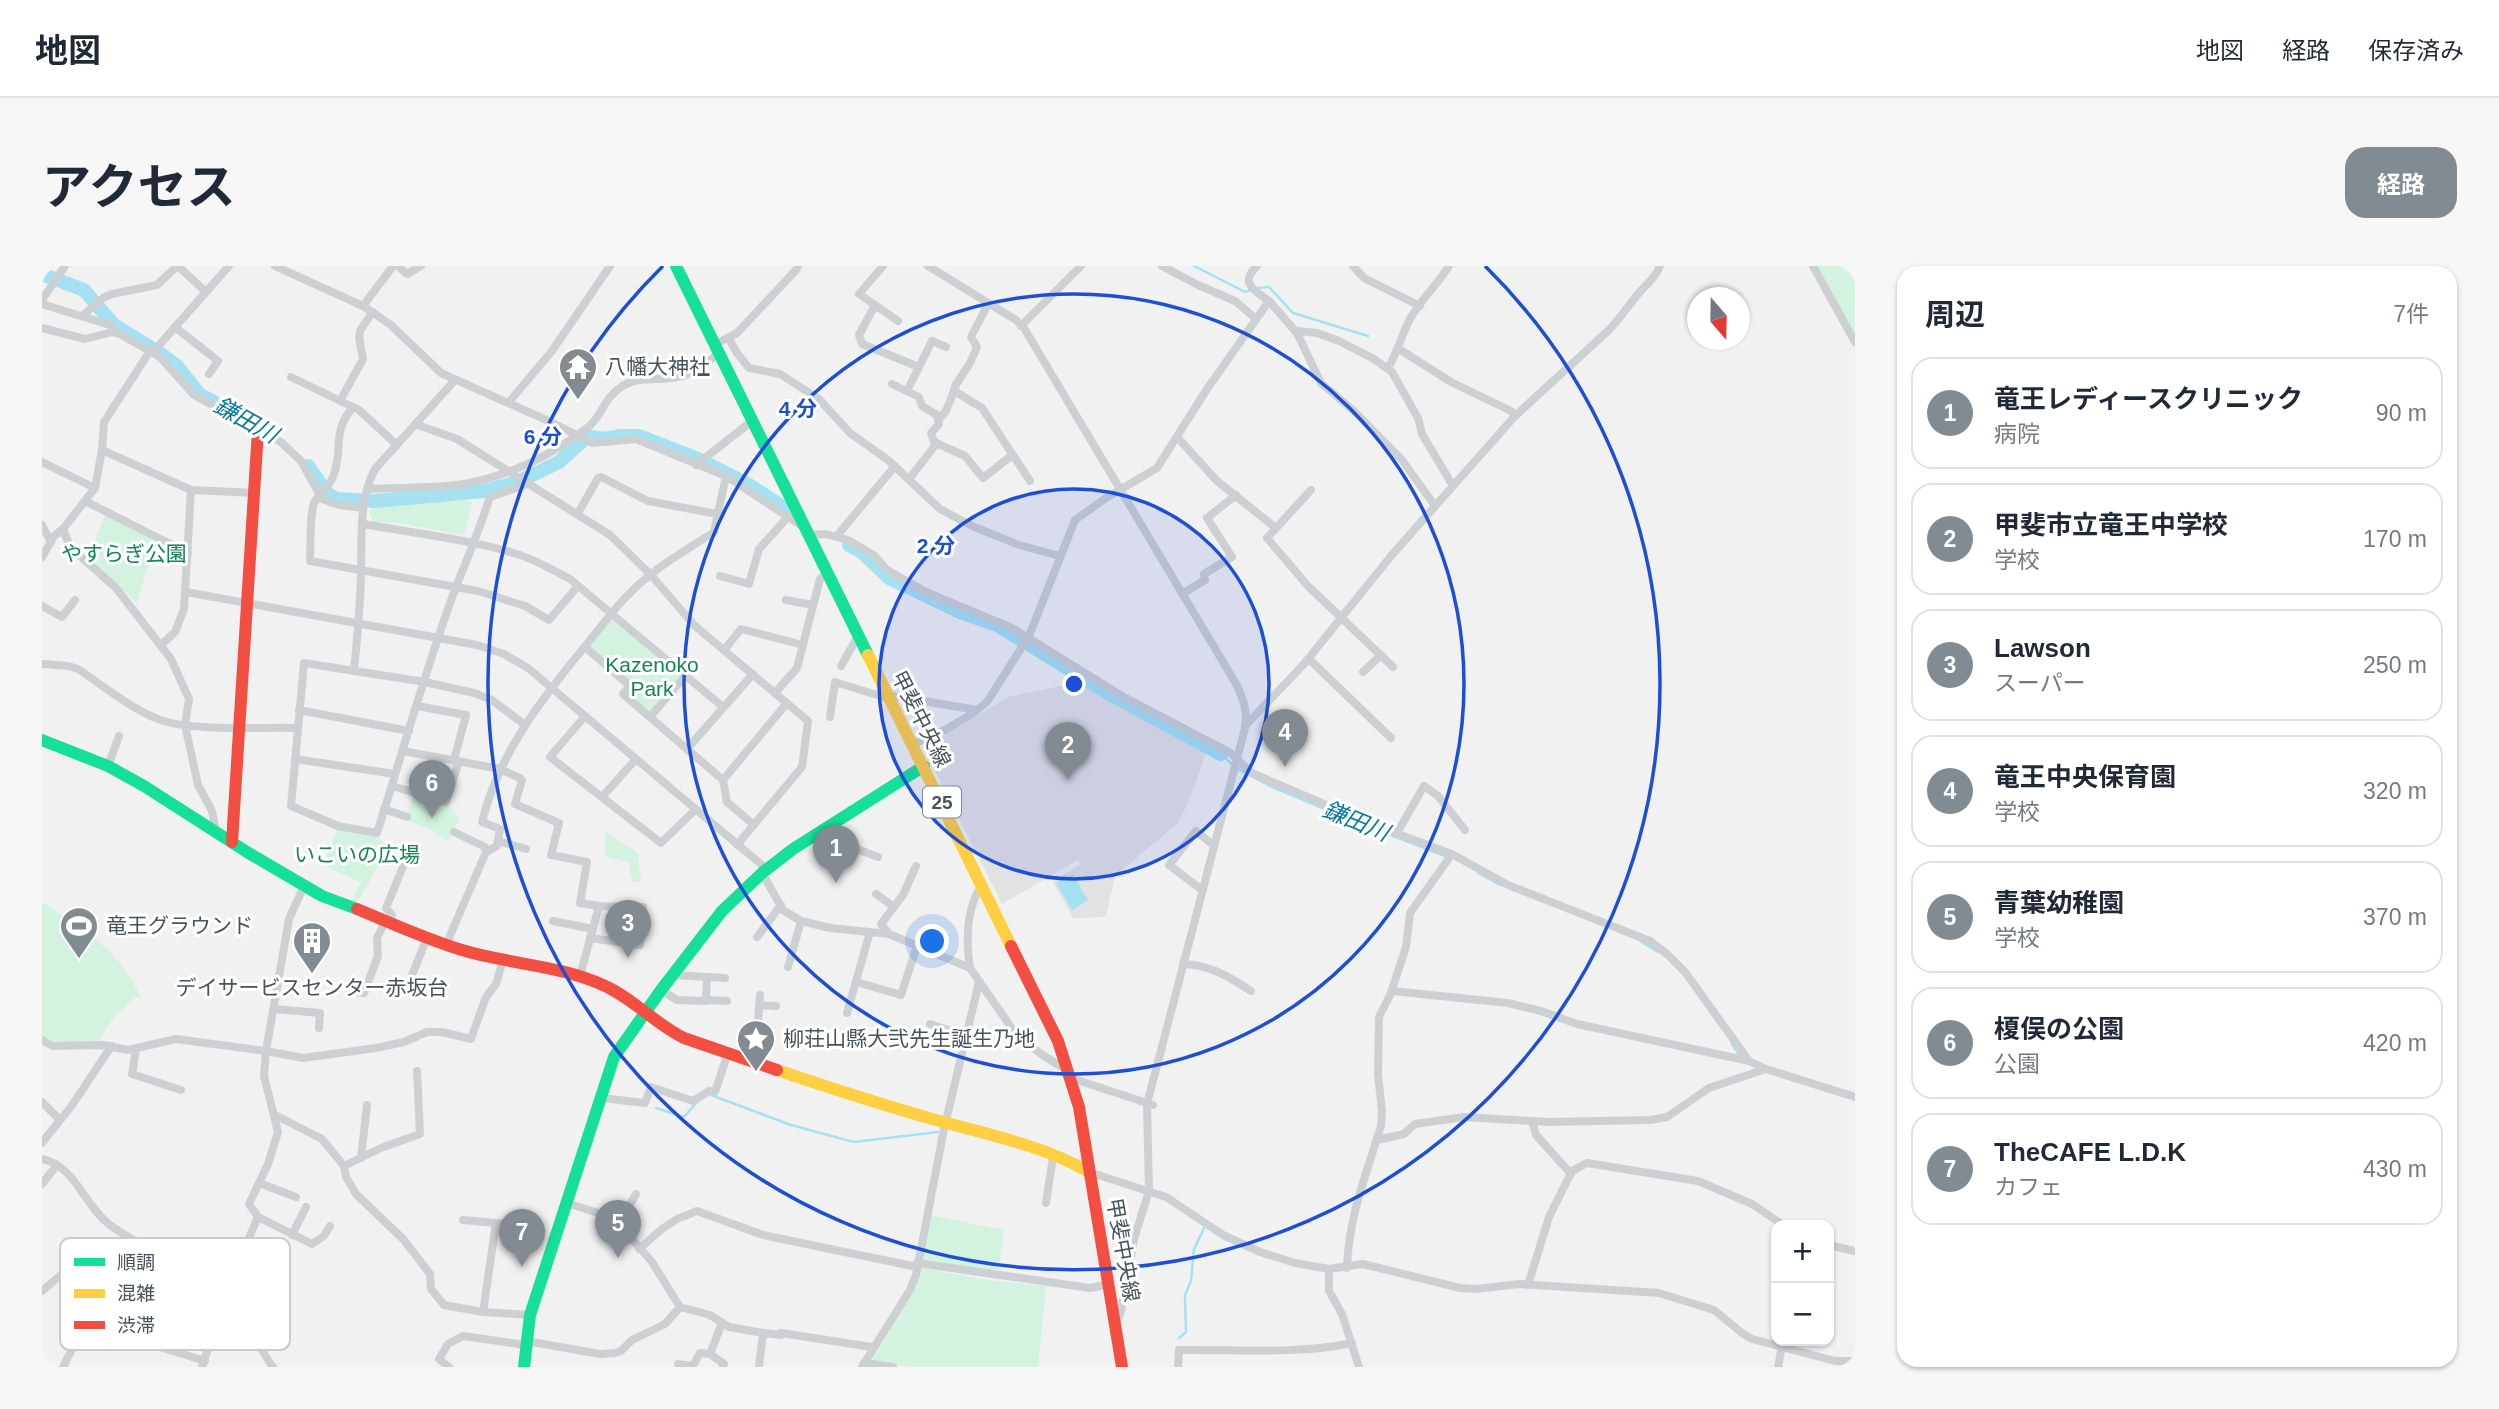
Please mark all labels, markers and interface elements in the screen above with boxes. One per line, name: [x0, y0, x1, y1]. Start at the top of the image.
text: 地図: [35, 32, 101, 69]
text: 地図: [2196, 37, 2244, 64]
text: 経路: [2282, 37, 2330, 64]
text: 保存済み: [2368, 37, 2464, 64]
button: 経路: [2345, 147, 2457, 218]
text: アクセス: [42, 160, 236, 214]
north arrow: [1687, 287, 1750, 350]
text: 周辺: [1925, 298, 1985, 331]
text: 7件: [2393, 301, 2429, 327]
temple icon: 八幡大神社: [557, 346, 599, 401]
place label: 八幡大神社: [605, 355, 710, 378]
text: 竜王レディースクリニック: [1994, 384, 2303, 414]
water label: 鎌田川: [210, 392, 285, 450]
text: 4 分: [779, 397, 817, 420]
text: 1: [1944, 400, 1956, 426]
text: 90 m: [2376, 400, 2427, 426]
text: 病院: [1994, 421, 2040, 447]
text: 6 分: [524, 425, 562, 448]
text: 甲斐市立竜王中学校: [1994, 510, 2228, 540]
text: 2: [1944, 526, 1956, 552]
text: 170 m: [2363, 526, 2427, 552]
text: 2 分: [917, 534, 955, 557]
park label: やすらぎ公園: [61, 542, 187, 565]
text: 学校: [1994, 547, 2040, 573]
text: Lawson: [1994, 633, 2091, 663]
text: 3: [1944, 652, 1956, 678]
text: 250 m: [2363, 652, 2427, 678]
park label: Kazenoko Park: [605, 653, 699, 700]
street label: 甲斐中央線: [887, 667, 956, 771]
text: スーパー: [1994, 670, 2086, 696]
centre of rings: [1062, 672, 1086, 696]
pin: 4: [1262, 709, 1308, 767]
pin: 2: [1045, 722, 1091, 780]
pin: 6: [409, 760, 455, 818]
text: 竜王中央保育園: [1994, 762, 2176, 792]
text: 4: [1944, 778, 1956, 804]
text: 320 m: [2363, 778, 2427, 804]
road number: 25: [923, 786, 961, 818]
water label: 鎌田川: [1319, 796, 1396, 847]
text: 学校: [1994, 799, 2040, 825]
pin: 1: [813, 825, 859, 883]
park label: いこいの広場: [294, 843, 420, 866]
text: 青葉幼稚園: [1994, 888, 2124, 918]
pin: 3: [605, 900, 651, 958]
text: 5: [1944, 904, 1956, 930]
text: 370 m: [2363, 904, 2427, 930]
sports icon: 竜王グラウンド: [58, 905, 100, 960]
place label: 竜王グラウンド: [106, 914, 253, 937]
building icon: デイサービスセンター赤坂台: [291, 920, 333, 975]
your location: [915, 924, 949, 958]
text: 学校: [1994, 925, 2040, 951]
place label: デイサービスセンター赤坂台: [176, 976, 449, 999]
text: 榎俣の公園: [1994, 1014, 2124, 1044]
place icon: 柳荘山縣大弐先生誕生乃地: [735, 1018, 777, 1073]
place label: 柳荘山縣大弐先生誕生乃地: [783, 1027, 1035, 1050]
text: 6: [1944, 1030, 1956, 1056]
text: 420 m: [2363, 1030, 2427, 1056]
text: 公園: [1994, 1051, 2040, 1077]
text: TheCAFE L.D.K: [1994, 1137, 2186, 1167]
text: 7: [1944, 1156, 1956, 1182]
text: 430 m: [2363, 1156, 2427, 1182]
text: カフェ: [1994, 1174, 2063, 1200]
street label: 甲斐中央線: [1103, 1196, 1144, 1304]
pin: 5: [595, 1200, 641, 1258]
pin: 7: [499, 1209, 545, 1267]
map controls: [1771, 1220, 1834, 1346]
button: +: [1771, 1220, 1834, 1283]
legend: [60, 1238, 290, 1350]
text: 順調: [117, 1252, 155, 1273]
text: 混雑: [117, 1283, 155, 1304]
button: −: [1771, 1283, 1834, 1346]
text: 渋滞: [117, 1315, 155, 1336]

